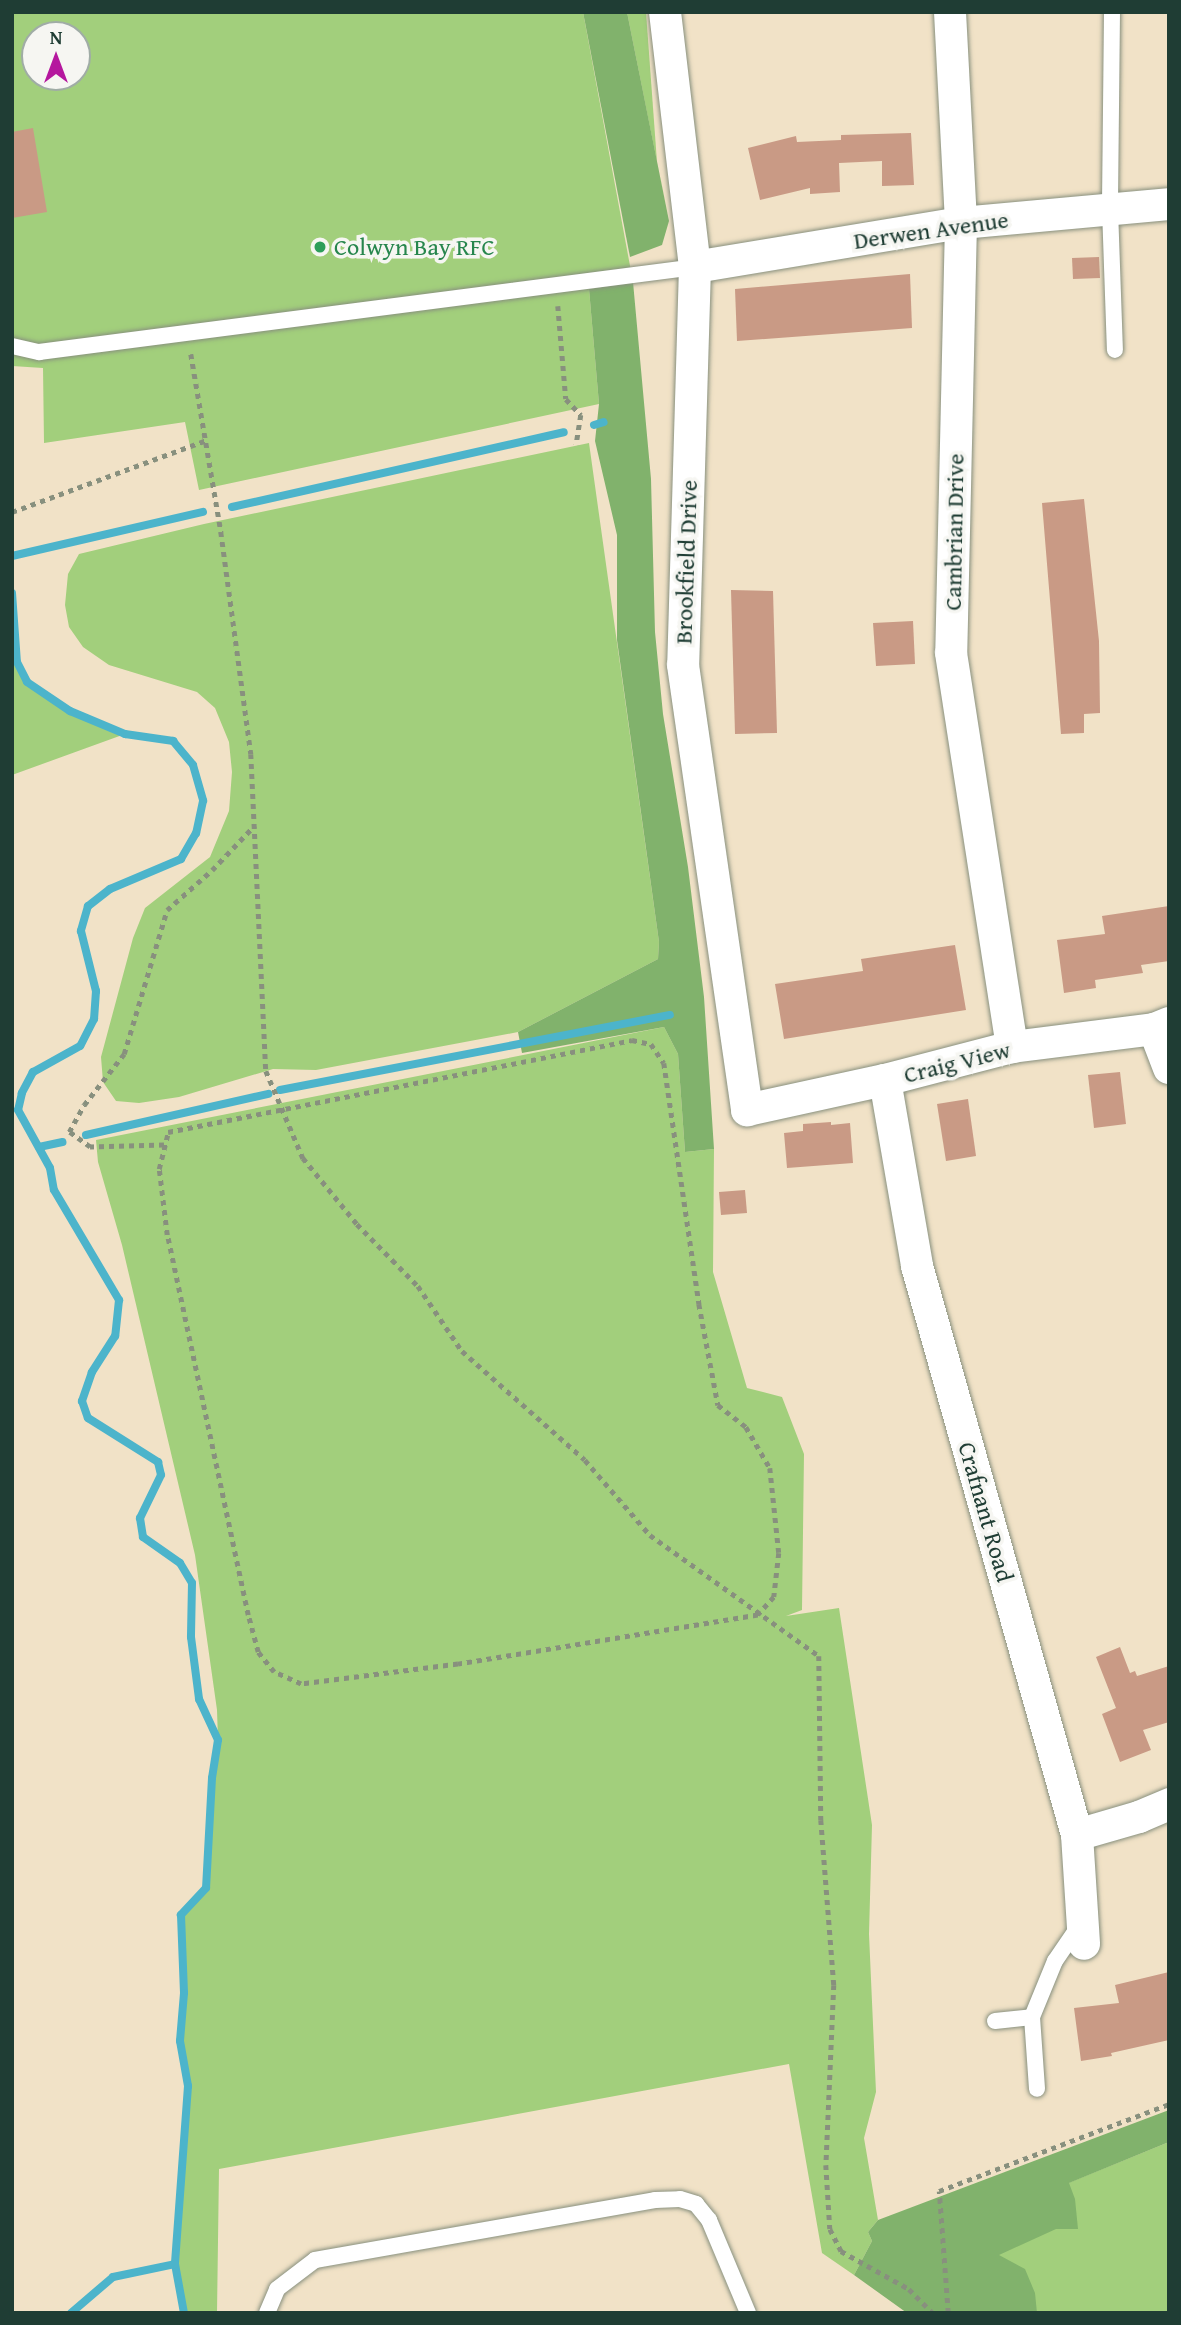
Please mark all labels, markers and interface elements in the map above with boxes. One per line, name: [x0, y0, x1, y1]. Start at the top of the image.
north arrow: [21, 21, 91, 91]
text: N: [50, 23, 62, 51]
street label: Derwen Avenue: [852, 205, 1010, 255]
place label: Colwyn Bay RFC: [334, 233, 495, 261]
marker: Colwyn Bay RFC: [312, 239, 328, 255]
street label: Cambrian Drive: [938, 453, 970, 611]
street label: Brookfield Drive: [669, 479, 703, 645]
street label: Craig View: [901, 1035, 1013, 1089]
street label: Crafnant Road: [952, 1439, 1020, 1585]

